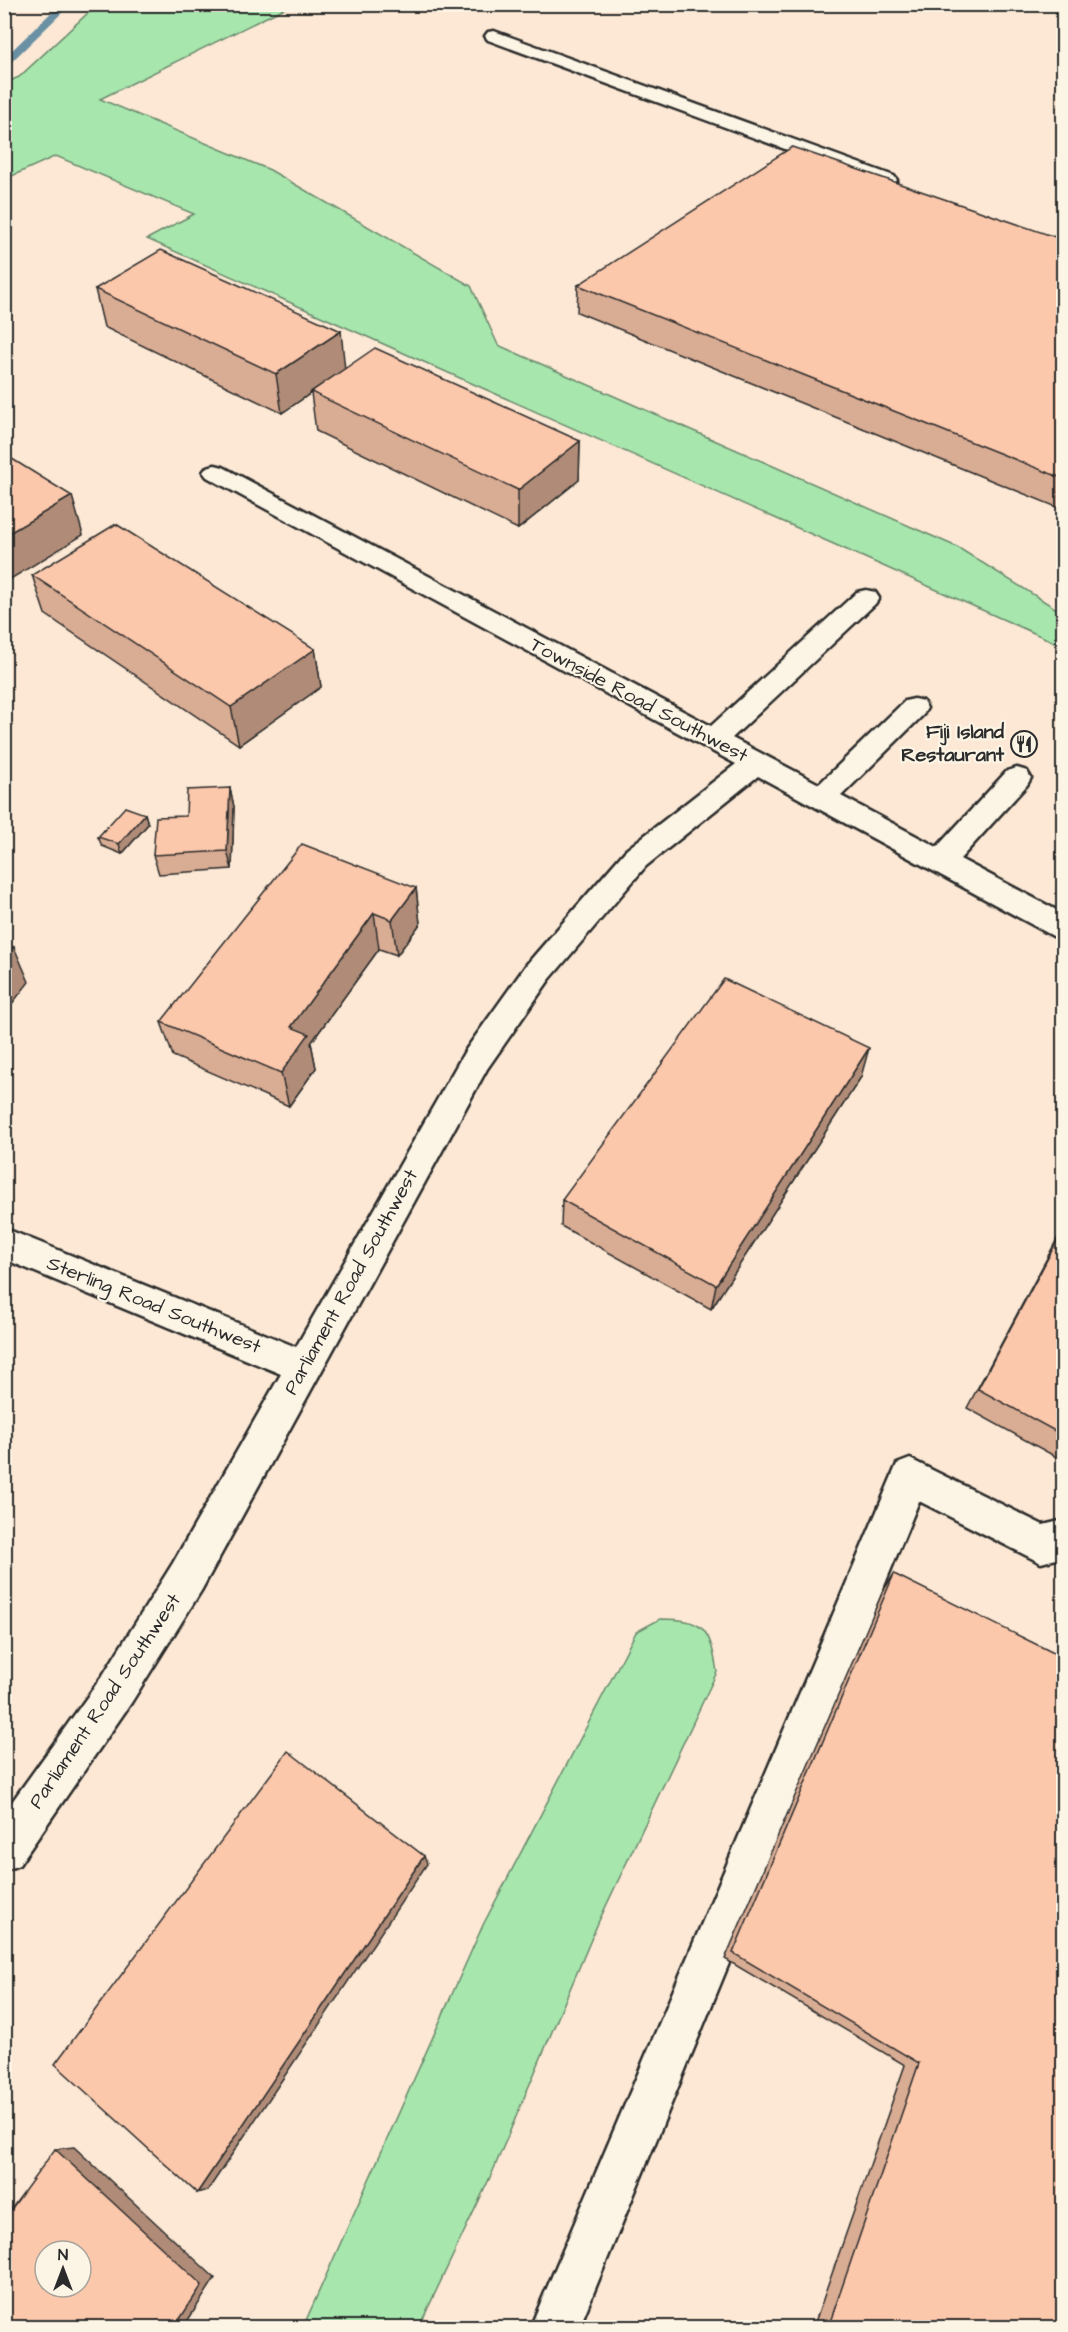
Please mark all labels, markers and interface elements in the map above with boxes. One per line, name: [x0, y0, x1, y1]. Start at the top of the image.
street label: Townside Road Southwest: [525, 631, 753, 769]
place label: Fiji Island Restaurant: [901, 718, 1005, 769]
restaurant icon: Fiji Island Restaurant: [1009, 729, 1039, 759]
street label: Parliament Road Southwest: [277, 1164, 425, 1400]
street label: Sterling Road Southwest: [42, 1249, 265, 1362]
street label: Parliament Road Southwest: [22, 1588, 188, 1814]
north arrow: [33, 2239, 93, 2299]
text: N: [58, 2244, 68, 2266]

